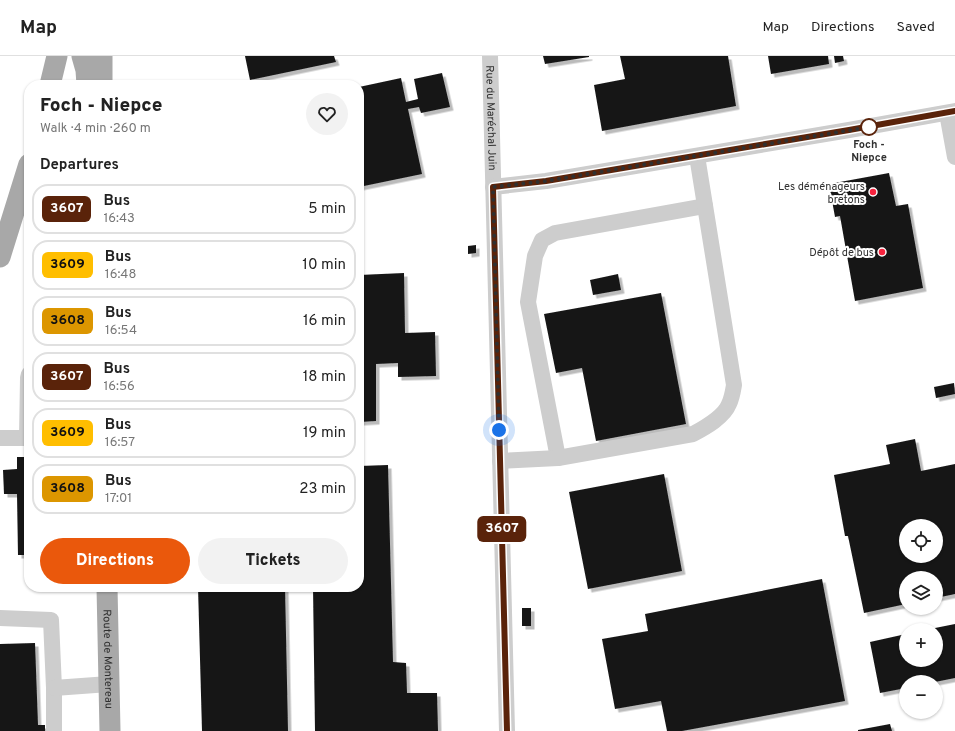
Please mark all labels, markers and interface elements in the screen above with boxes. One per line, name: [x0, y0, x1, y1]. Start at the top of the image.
text: Map: [20, 16, 57, 40]
text: Map: [763, 19, 789, 36]
text: Directions: [811, 19, 875, 36]
text: Saved: [897, 19, 935, 36]
street label: Rue du Maréchal Juin: [482, 65, 499, 171]
button: heart: [306, 93, 348, 135]
text: Foch - Niepce: [40, 94, 162, 118]
marker: Foch - Niepce: [860, 118, 878, 136]
text: Walk · 4 min · 260 m: [40, 121, 151, 137]
place label: Foch - Niepce: [851, 138, 887, 165]
text: Departures: [40, 156, 119, 175]
place label: Les déménageurs bretons: [778, 180, 865, 207]
marker: Les déménageurs bretons: [868, 187, 878, 197]
text: Bus: [103, 192, 130, 211]
text: 3607: [50, 200, 83, 217]
text: 5 min: [308, 200, 346, 219]
text: 16:43: [103, 211, 135, 227]
place label: Dépôt de bus: [809, 246, 874, 260]
marker: Dépôt de bus: [877, 247, 887, 257]
text: Bus: [105, 248, 131, 267]
text: 3609: [50, 256, 85, 273]
text: 10 min: [302, 256, 346, 275]
text: 16:48: [105, 267, 136, 283]
text: Bus: [105, 304, 132, 323]
text: 3608: [50, 312, 85, 329]
text: 16 min: [303, 312, 346, 331]
text: 16:54: [105, 323, 137, 339]
text: Bus: [103, 360, 130, 379]
text: 3607: [50, 368, 83, 385]
text: 18 min: [303, 368, 346, 387]
text: 16:56: [103, 379, 135, 395]
text: Bus: [105, 416, 131, 435]
your location: [489, 420, 509, 440]
text: 3609: [50, 424, 85, 441]
text: 19 min: [303, 424, 346, 443]
text: 16:57: [105, 435, 135, 451]
text: Bus: [105, 472, 132, 491]
text: 3608: [50, 480, 85, 497]
text: 23 min: [299, 480, 346, 499]
text: 17:01: [105, 491, 132, 507]
line badge: 3607: [474, 516, 530, 542]
map controls: [899, 519, 943, 719]
button: locate: [899, 519, 943, 563]
text: 3607: [485, 520, 519, 537]
button: Directions: [40, 538, 190, 584]
button: Tickets: [198, 538, 348, 584]
button: layers: [899, 571, 943, 615]
street label: Route de Montereau: [99, 609, 116, 709]
button: +: [899, 623, 943, 667]
button: −: [899, 675, 943, 719]

